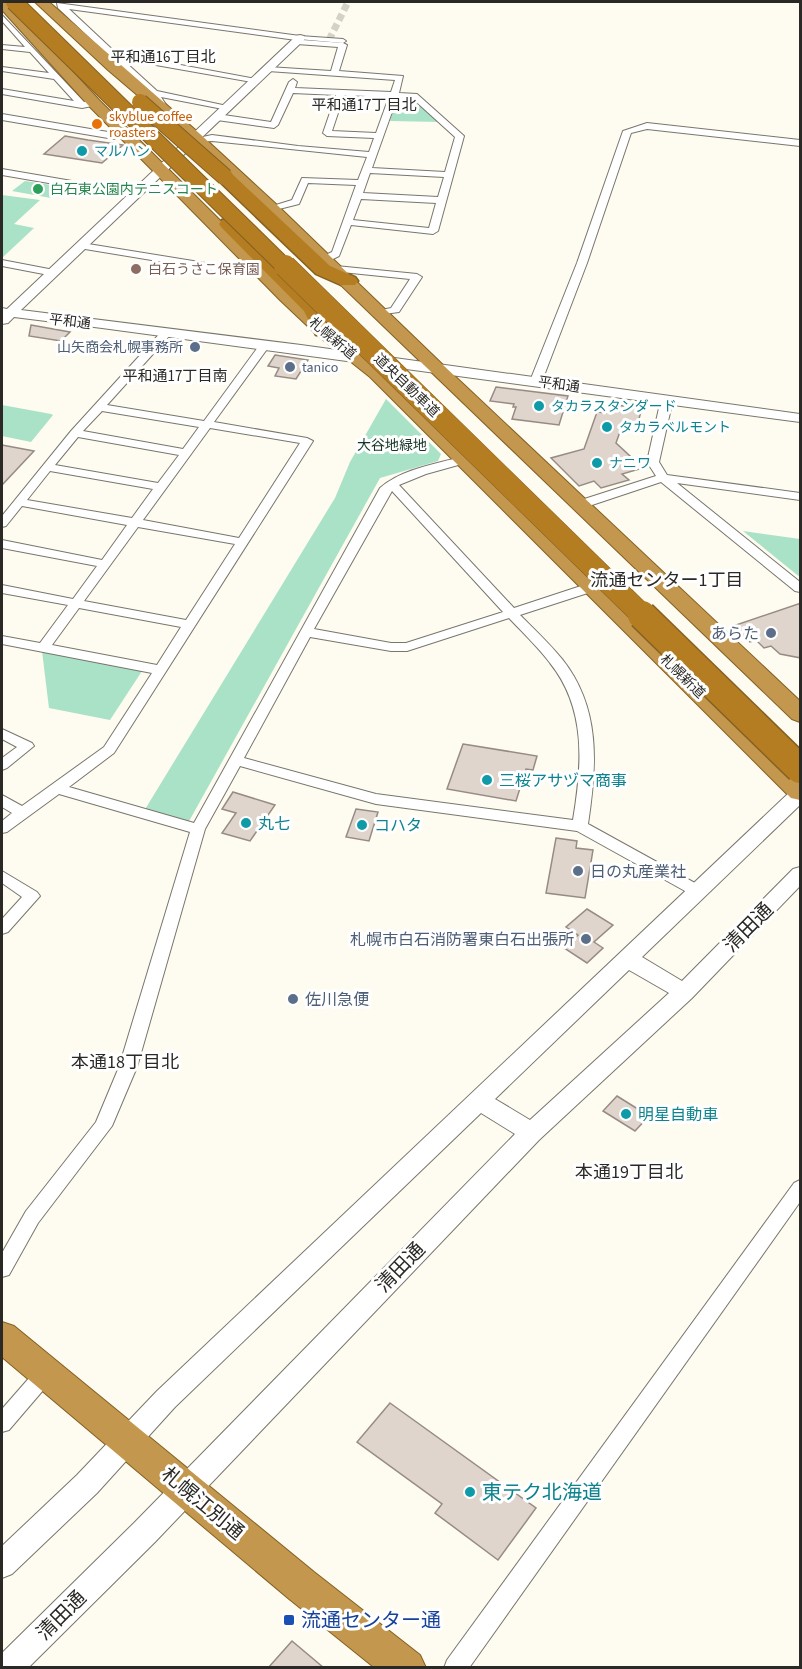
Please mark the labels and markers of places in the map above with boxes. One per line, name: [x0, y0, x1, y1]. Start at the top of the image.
place label: skyblue coffee roasters: [109, 107, 193, 143]
marker: skyblue coffee roasters: [90, 117, 104, 131]
place label: マルハン: [94, 142, 150, 162]
marker: マルハン: [75, 144, 89, 158]
place label: 白石東公園内テニスコート: [50, 180, 218, 200]
marker: 白石東公園内テニスコート: [31, 182, 45, 196]
place label: 白石うさこ保育園: [148, 260, 260, 280]
marker: 白石うさこ保育園: [129, 262, 143, 276]
place label: 山矢商会札幌事務所: [57, 338, 183, 358]
marker: 山矢商会札幌事務所: [188, 340, 202, 354]
place label: tanico: [302, 358, 338, 378]
marker: tanico: [283, 360, 297, 374]
place label: タカラスタンダード: [551, 397, 677, 417]
marker: タカラスタンダード: [532, 399, 546, 413]
place label: タカラベルモント: [619, 418, 731, 438]
marker: タカラベルモント: [600, 420, 614, 434]
place label: ナニワ: [609, 454, 651, 474]
marker: ナニワ: [590, 456, 604, 470]
place label: あらた: [711, 623, 759, 645]
marker: あらた: [764, 626, 778, 640]
place label: 三桜アサヅマ商事: [499, 770, 627, 792]
marker: 三桜アサヅマ商事: [480, 773, 494, 787]
place label: 丸七: [258, 813, 290, 835]
place label: コハタ: [374, 815, 422, 837]
marker: 丸七: [239, 816, 253, 830]
marker: コハタ: [355, 818, 369, 832]
place label: 日の丸産業社: [590, 861, 686, 883]
marker: 日の丸産業社: [571, 864, 585, 878]
place label: 札幌市白石消防署東白石出張所: [350, 929, 574, 951]
marker: 札幌市白石消防署東白石出張所: [579, 932, 593, 946]
place label: 佐川急便: [305, 989, 369, 1011]
marker: 佐川急便: [286, 992, 300, 1006]
place label: 明星自動車: [638, 1104, 718, 1126]
marker: 明星自動車: [619, 1107, 633, 1121]
place label: 東テク北海道: [482, 1479, 602, 1507]
marker: 東テク北海道: [463, 1485, 477, 1499]
place label: 流通センター通: [301, 1607, 441, 1635]
marker: 流通センター通: [282, 1613, 296, 1627]

